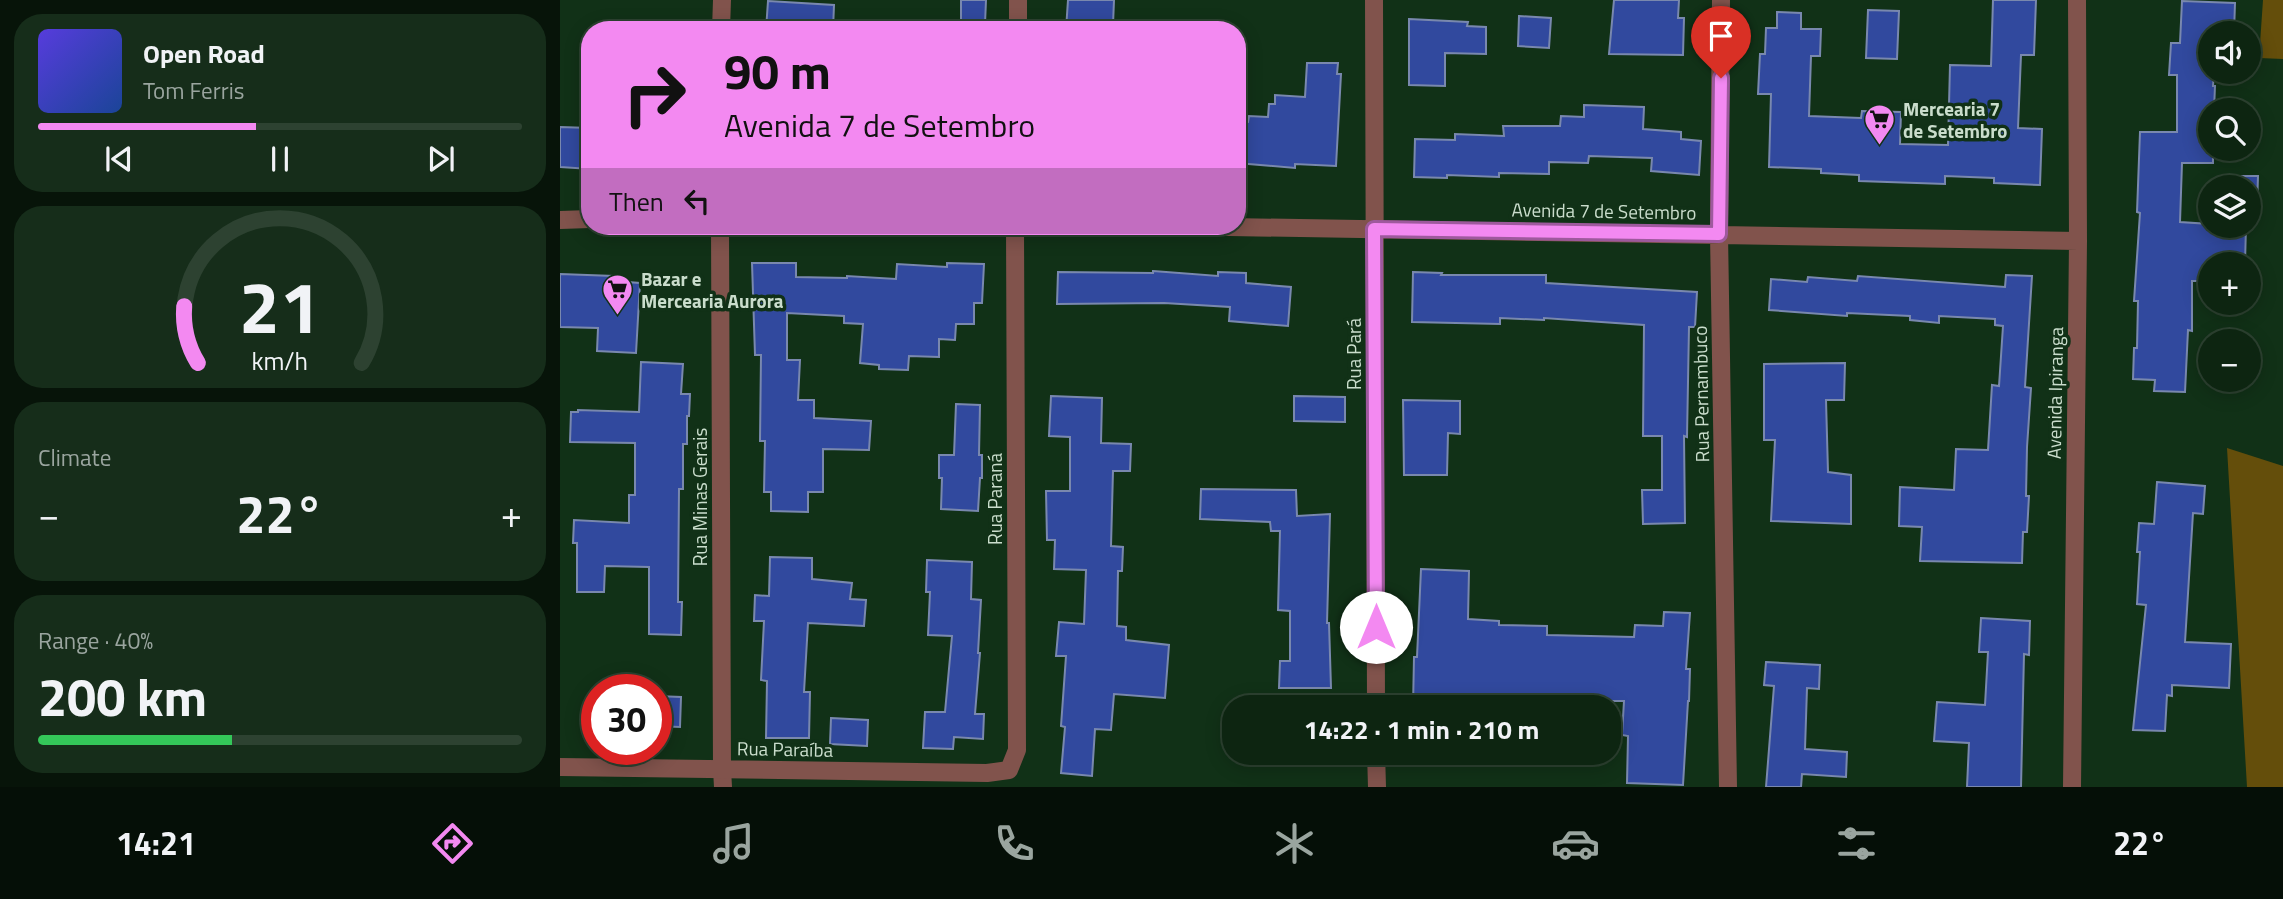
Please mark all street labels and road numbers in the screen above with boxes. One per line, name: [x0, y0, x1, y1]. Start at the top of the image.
street label: Avenida 7 de Setembro: [1511, 194, 1697, 227]
street label: Rua Pará: [1339, 317, 1368, 390]
street label: Rua Pernambuco: [1685, 325, 1716, 463]
street label: Avenida Ipiranga: [2039, 326, 2070, 459]
street label: Rua Minas Gerais: [685, 427, 714, 566]
street label: Rua Paraná: [980, 453, 1009, 545]
street label: Rua Paraíba: [737, 733, 834, 764]

